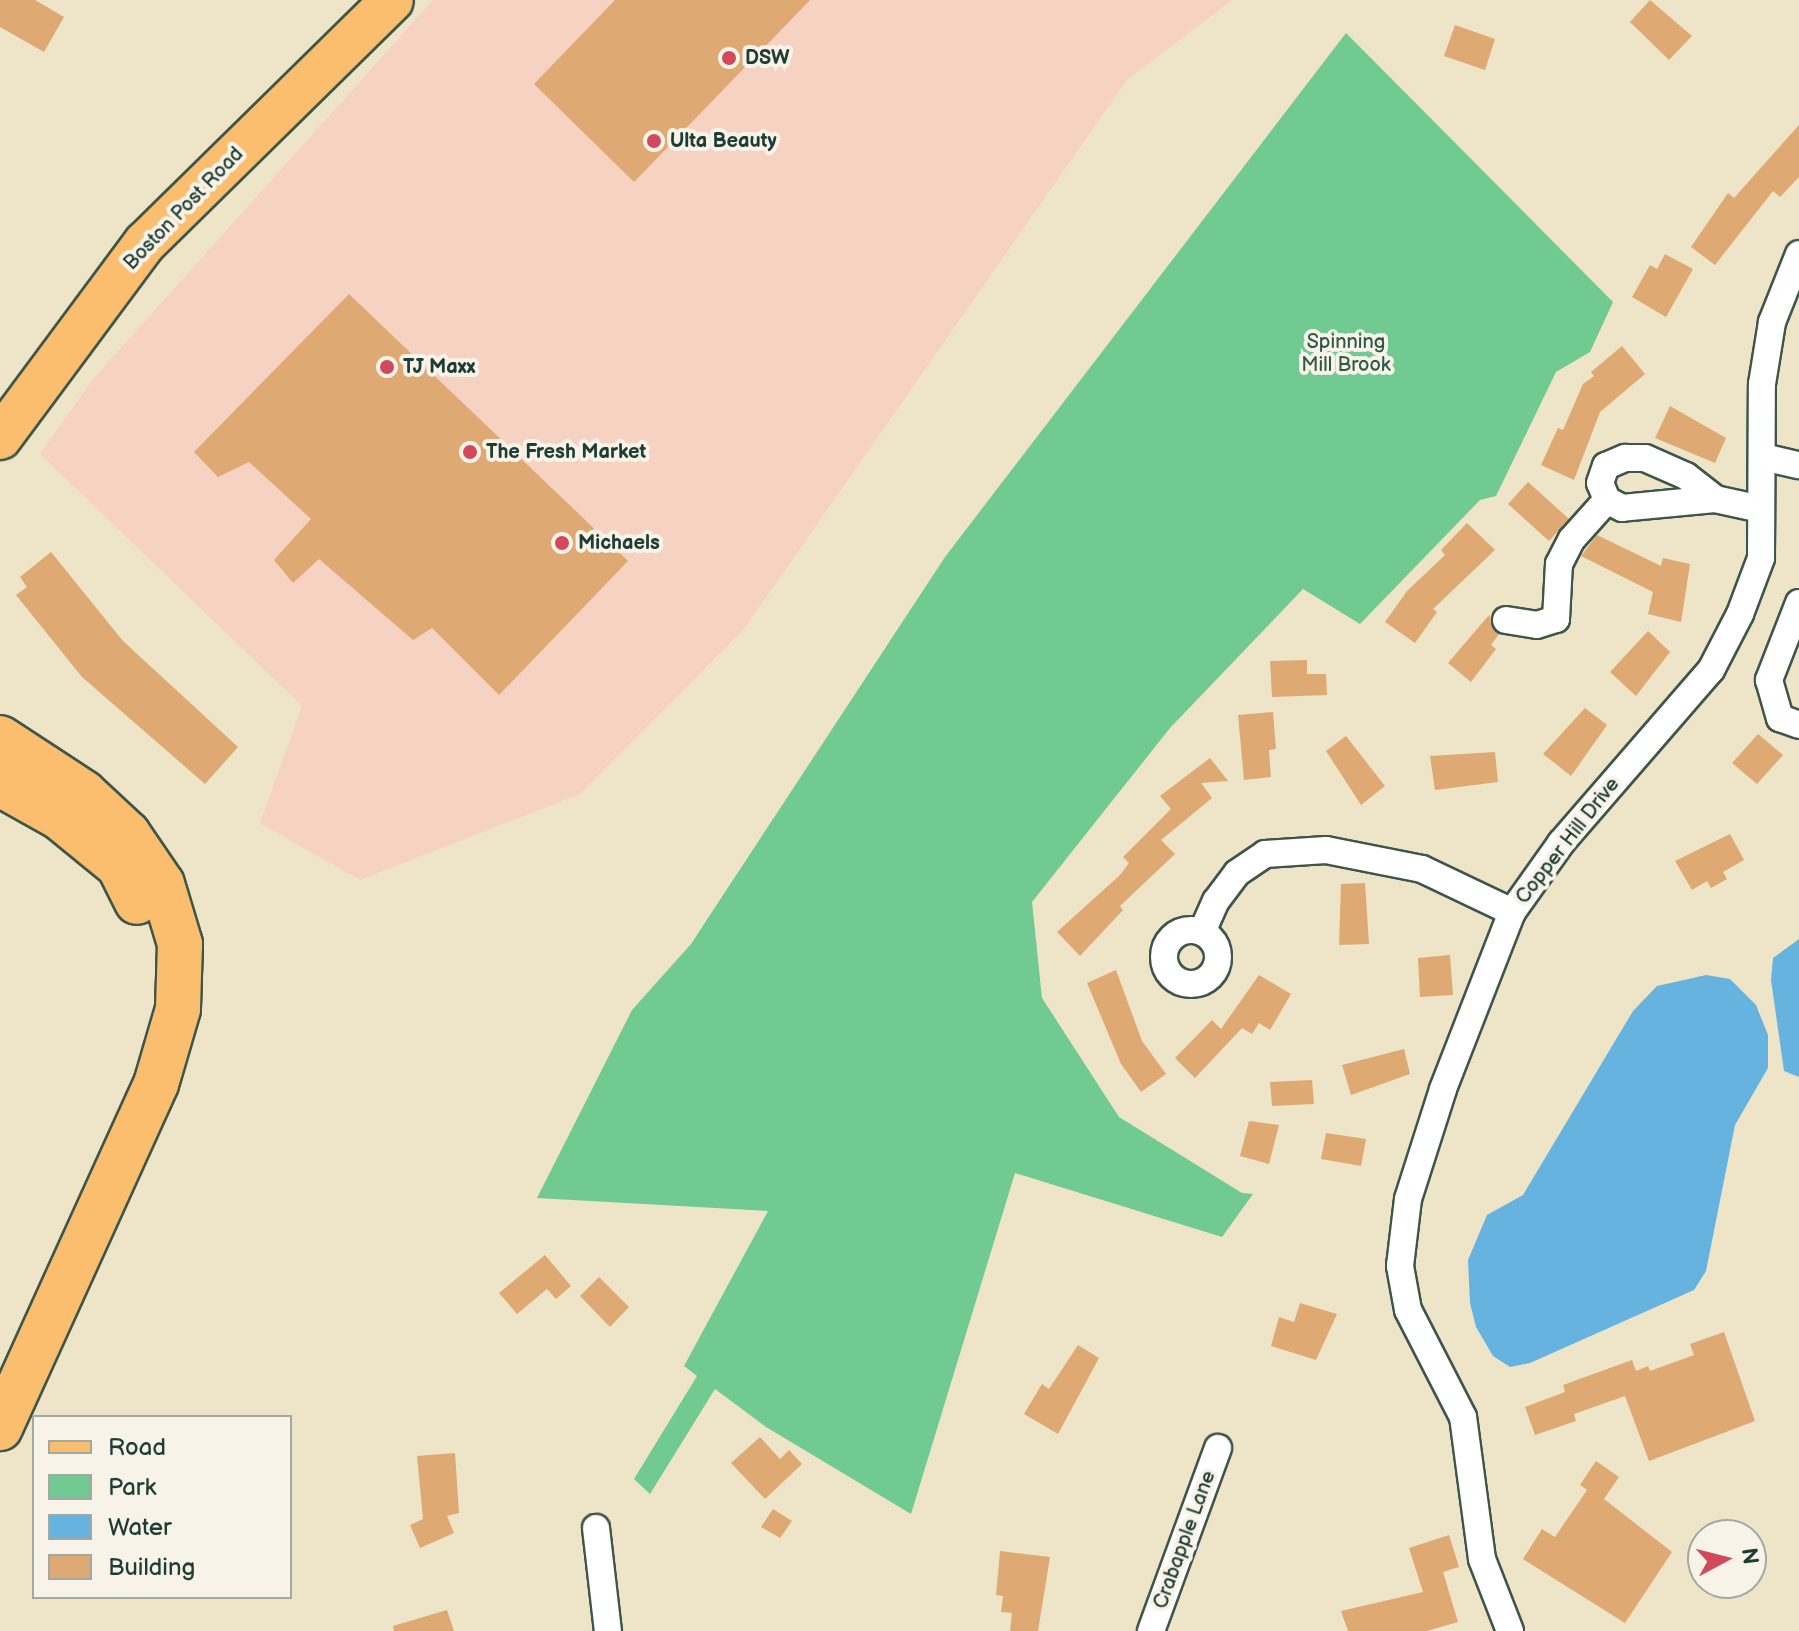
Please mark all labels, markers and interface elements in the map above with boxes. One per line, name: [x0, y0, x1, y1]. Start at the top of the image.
place label: DSW: [745, 46, 790, 70]
marker: DSW: [720, 49, 738, 67]
place label: Ulta Beauty: [670, 129, 777, 153]
marker: Ulta Beauty: [645, 132, 663, 150]
street label: Boston Post Road: [119, 143, 249, 275]
park label: Spinning Mill Brook: [1301, 331, 1391, 378]
place label: TJ Maxx: [403, 355, 475, 379]
marker: TJ Maxx: [378, 358, 396, 376]
place label: The Fresh Market: [486, 440, 646, 464]
marker: The Fresh Market: [461, 443, 479, 461]
place label: Michaels: [578, 531, 660, 555]
marker: Michaels: [553, 534, 571, 552]
street label: Copper Hill Drive: [1511, 773, 1625, 909]
legend: [32, 1415, 292, 1599]
text: Road: [108, 1433, 166, 1462]
street label: Crabapple Lane: [1149, 1468, 1221, 1612]
text: Park: [108, 1473, 156, 1502]
text: Water: [108, 1513, 172, 1542]
north arrow: [1687, 1519, 1767, 1599]
text: N: [1735, 1546, 1764, 1566]
text: Building: [108, 1553, 195, 1582]

